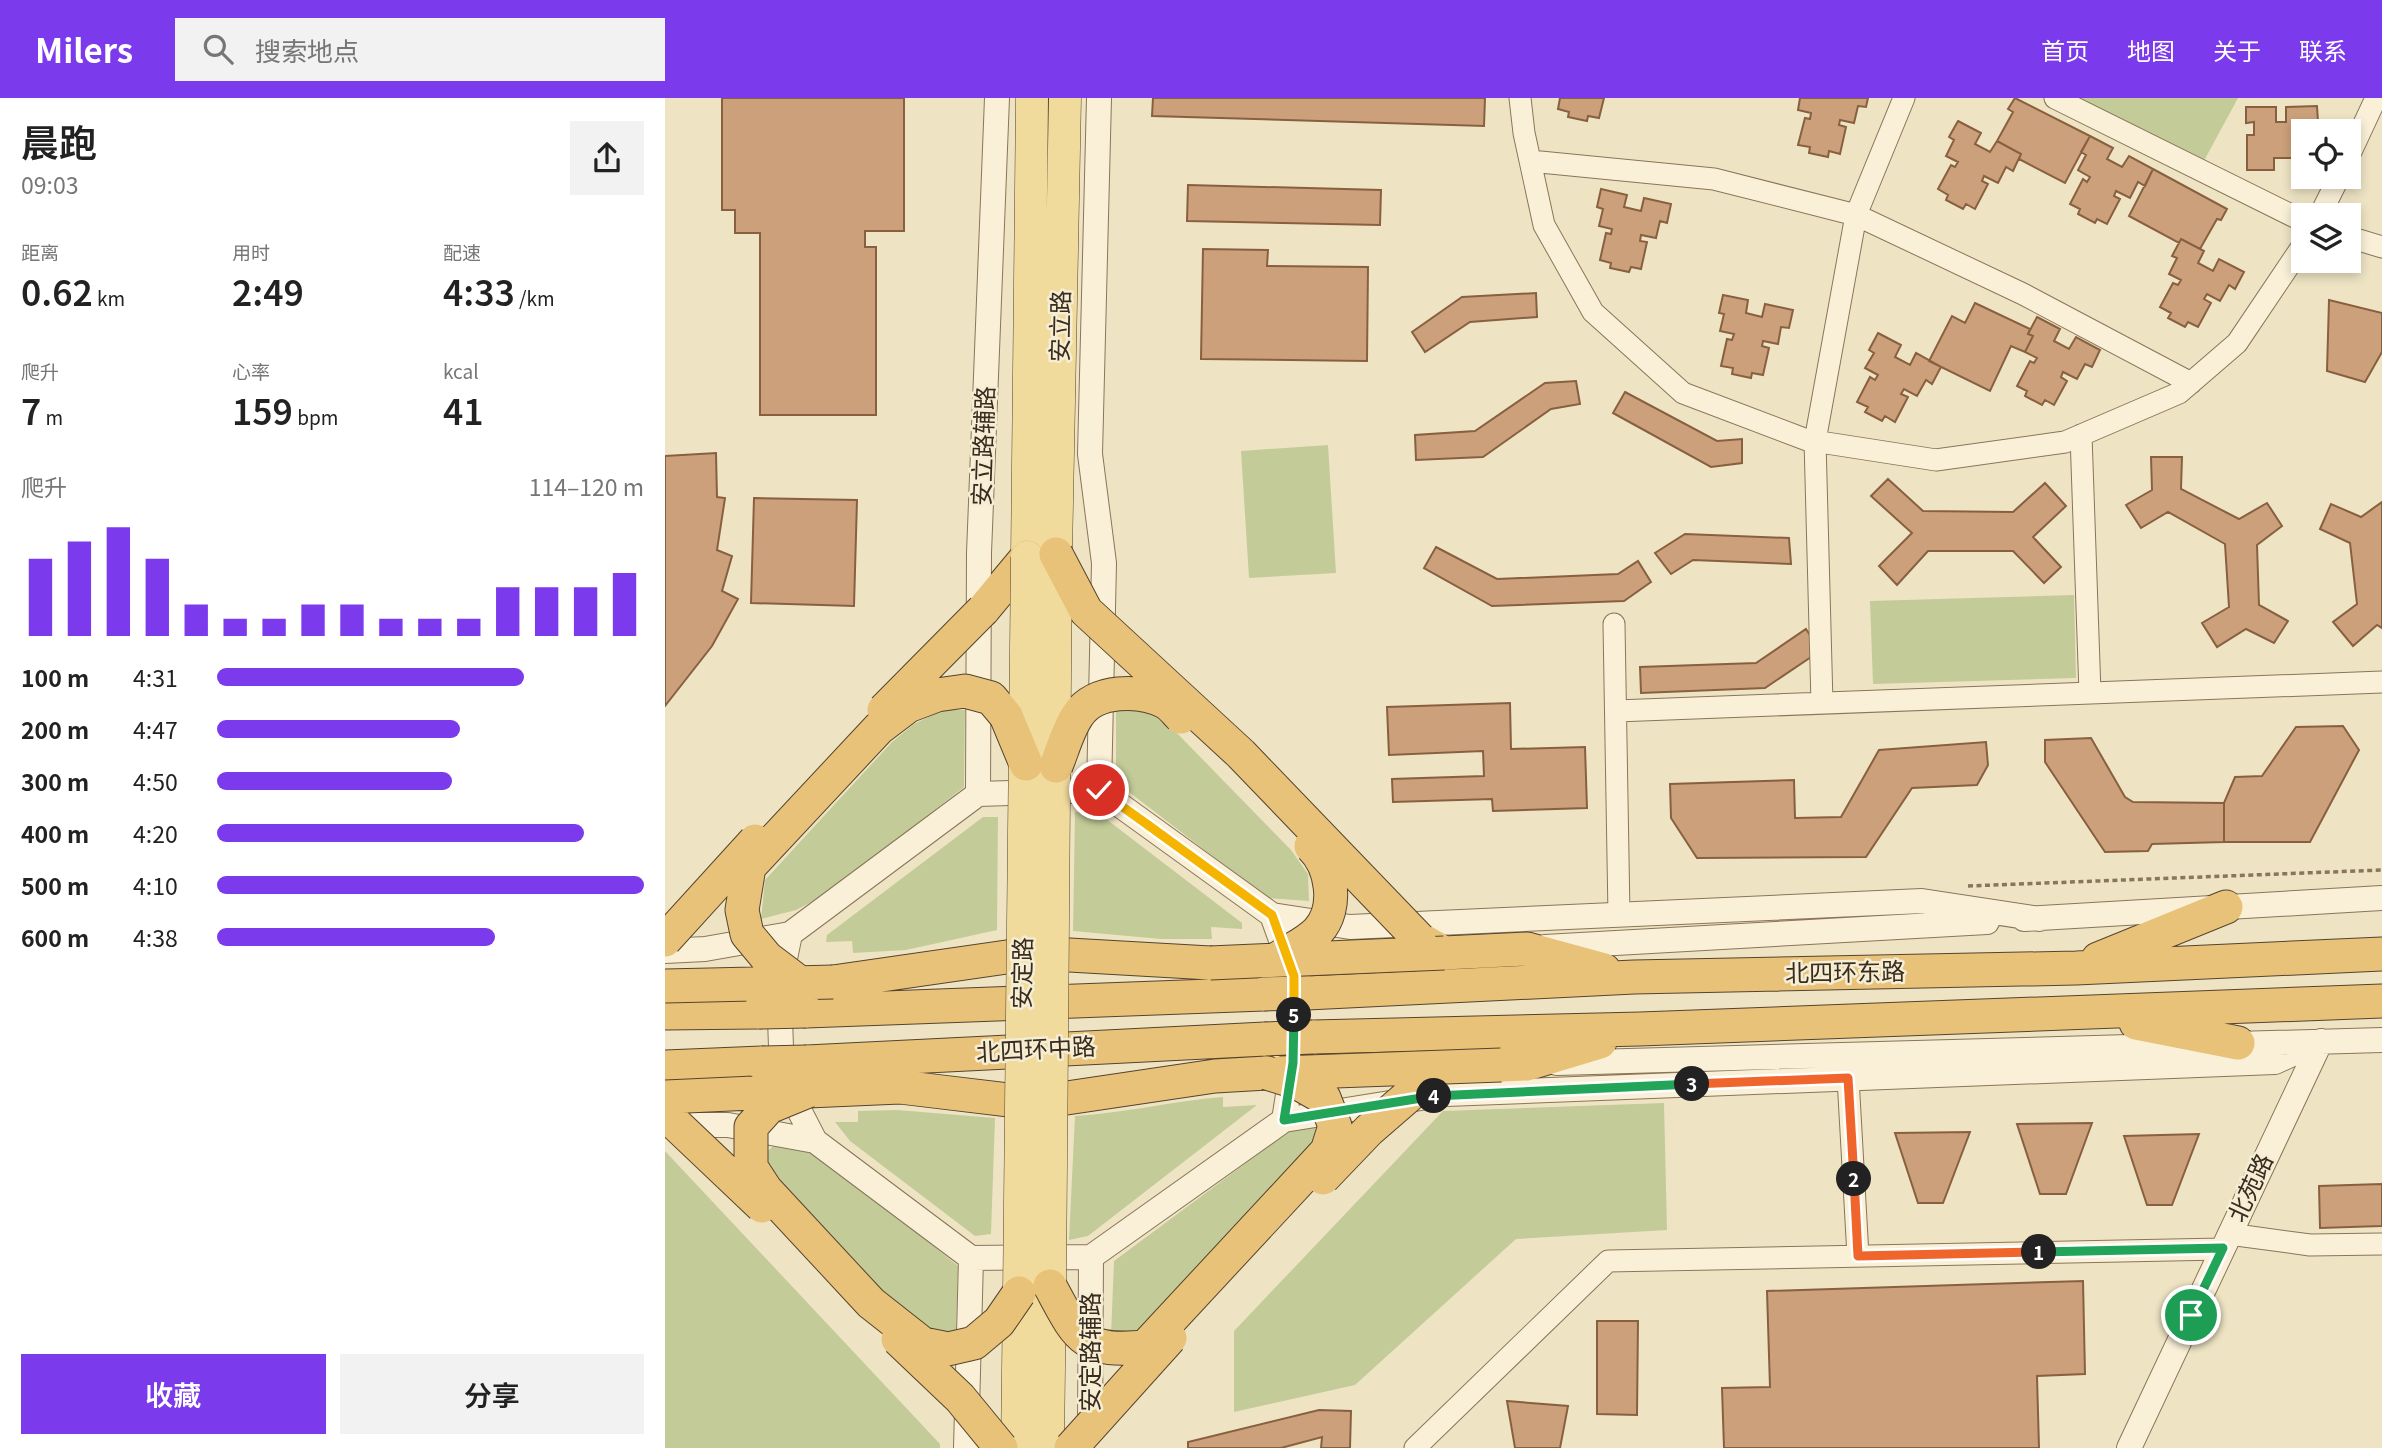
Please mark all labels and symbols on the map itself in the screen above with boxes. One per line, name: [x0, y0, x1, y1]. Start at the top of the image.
street label: 安立路: [1040, 290, 1077, 362]
street label: 安立路辅路: [962, 385, 1001, 506]
pin: [1069, 760, 1129, 820]
street label: 安定路: [1002, 937, 1039, 1009]
street label: 北四环东路: [1785, 952, 1905, 989]
pin: 5: [1277, 998, 1311, 1032]
street label: 北四环中路: [975, 1027, 1097, 1068]
pin: 3: [1675, 1066, 1709, 1102]
pin: 4: [1417, 1079, 1451, 1114]
street label: 北苑路: [2218, 1147, 2280, 1227]
pin: 2: [1837, 1162, 1871, 1196]
pin: 1: [2021, 1234, 2057, 1270]
pin: [2161, 1285, 2221, 1345]
street label: 安定路辅路: [1071, 1292, 1106, 1412]

